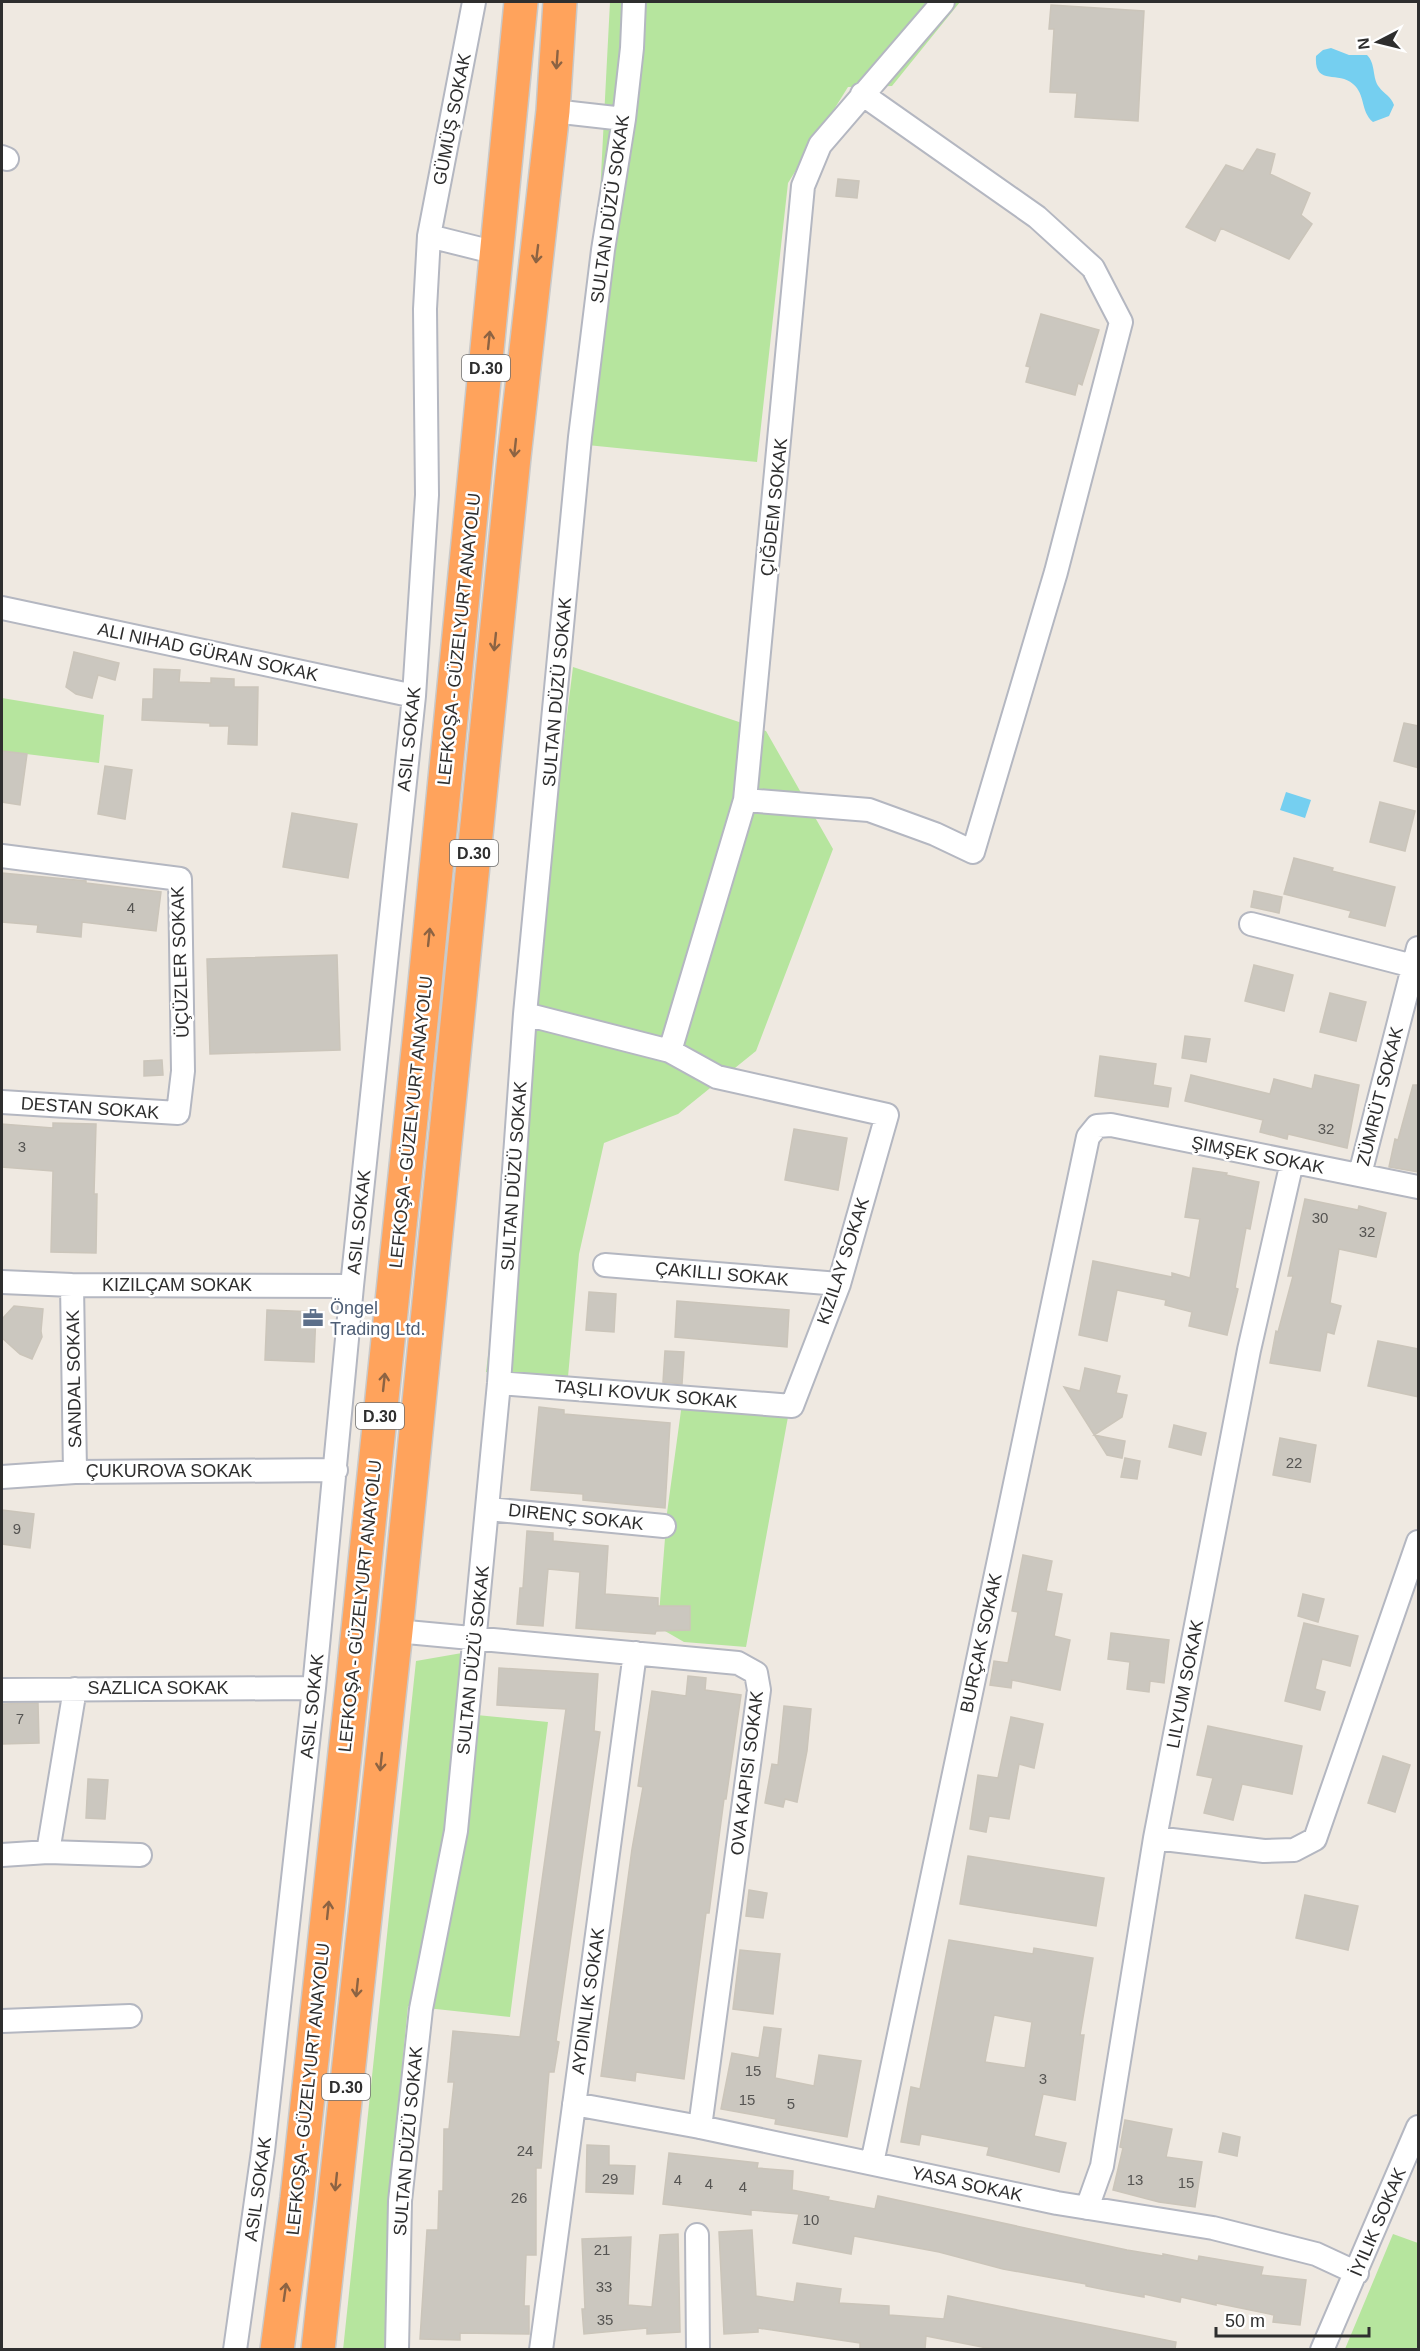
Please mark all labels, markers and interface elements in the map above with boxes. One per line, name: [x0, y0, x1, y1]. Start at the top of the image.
north arrow: [1348, 12, 1408, 72]
text: N: [1354, 37, 1373, 51]
one-way arrow: [551, 49, 562, 69]
street label: GÜMÜŞ SOKAK: [429, 51, 475, 187]
street label: SULTAN DÜZÜ SOKAK: [587, 113, 633, 305]
one-way arrow: [531, 243, 542, 263]
one-way arrow: [483, 331, 494, 351]
road number: D.30: [462, 355, 510, 381]
one-way arrow: [509, 437, 520, 457]
street label: ÇIĞDEM SOKAK: [756, 437, 791, 577]
street label: LEFKOŞA - GÜZELYURT ANAYOLU: [434, 492, 484, 786]
street label: SULTAN DÜZÜ SOKAK: [539, 596, 575, 788]
street label: ALI NIHAD GÜRAN SOKAK: [96, 619, 320, 685]
one-way arrow: [489, 631, 500, 651]
street label: ASIL SOKAK: [394, 686, 424, 792]
road number: D.30: [450, 840, 498, 866]
street label: ÜÇÜZLER SOKAK: [167, 886, 193, 1038]
house number: 4: [127, 899, 135, 916]
one-way arrow: [424, 928, 435, 948]
street label: LEFKOŞA - GÜZELYURT ANAYOLU: [386, 975, 436, 1269]
street label: ZÜMRÜT SOKAK: [1353, 1024, 1407, 1168]
street label: SULTAN DÜZÜ SOKAK: [497, 1080, 531, 1272]
street label: DESTAN SOKAK: [20, 1093, 160, 1123]
house number: 32: [1318, 1120, 1334, 1137]
street label: ŞIMŞEK SOKAK: [1190, 1132, 1326, 1178]
house number: 3: [18, 1138, 26, 1155]
street label: ASIL SOKAK: [344, 1169, 374, 1275]
street label: KIZILAY SOKAK: [813, 1195, 873, 1327]
house number: 30: [1312, 1209, 1328, 1226]
house number: 32: [1359, 1223, 1375, 1240]
street label: ÇAKILLI SOKAK: [654, 1258, 790, 1290]
street label: KIZILÇAM SOKAK: [102, 1275, 252, 1295]
place label: Öngel Trading Ltd.: [330, 1298, 425, 1339]
office icon: Öngel Trading Ltd.: [301, 1306, 325, 1330]
street label: SANDAL SOKAK: [63, 1310, 85, 1448]
one-way arrow: [379, 1372, 390, 1392]
street label: TAŞLI KOVUK SOKAK: [554, 1376, 738, 1412]
road number: D.30: [356, 1403, 404, 1429]
house number: 22: [1286, 1454, 1302, 1471]
street label: LEFKOŞA - GÜZELYURT ANAYOLU: [335, 1459, 385, 1753]
street label: ÇUKUROVA SOKAK: [86, 1461, 252, 1481]
street label: DIRENÇ SOKAK: [507, 1500, 645, 1534]
house number: 9: [13, 1520, 21, 1537]
street label: SULTAN DÜZÜ SOKAK: [453, 1564, 493, 1756]
street label: BURÇAK SOKAK: [956, 1571, 1006, 1715]
street label: LILYUM SOKAK: [1163, 1618, 1207, 1750]
street label: ASIL SOKAK: [297, 1653, 327, 1759]
street label: SAZLICA SOKAK: [87, 1678, 229, 1698]
street label: OVA KAPISI SOKAK: [727, 1690, 767, 1856]
house number: 7: [16, 1710, 24, 1727]
one-way arrow: [375, 1752, 386, 1772]
one-way arrow: [323, 1901, 334, 1920]
street label: AYDINLIK SOKAK: [568, 1926, 608, 2076]
street label: LEFKOŞA - GÜZELYURT ANAYOLU: [283, 1942, 333, 2236]
one-way arrow: [351, 1977, 362, 1997]
street label: SULTAN DÜZÜ SOKAK: [390, 2045, 426, 2237]
house number: 15: [745, 2062, 761, 2079]
house number: 3: [1039, 2070, 1047, 2087]
road number: D.30: [322, 2074, 370, 2100]
house number: 15: [739, 2091, 755, 2108]
house number: 5: [787, 2095, 795, 2112]
street label: ASIL SOKAK: [241, 2135, 275, 2243]
house number: 24: [517, 2142, 533, 2159]
street label: YASA SOKAK: [910, 2162, 1024, 2206]
street label: İYILIK SOKAK: [1346, 2165, 1410, 2279]
house number: 29: [602, 2170, 618, 2187]
one-way arrow: [330, 2171, 341, 2191]
house number: 4: [674, 2171, 682, 2188]
house number: 13: [1127, 2171, 1143, 2188]
house number: 15: [1178, 2174, 1194, 2191]
house number: 4: [705, 2175, 713, 2192]
house number: 4: [739, 2178, 747, 2195]
house number: 26: [511, 2189, 527, 2206]
house number: 10: [803, 2211, 819, 2228]
house number: 21: [594, 2241, 610, 2258]
house number: 33: [596, 2278, 612, 2295]
one-way arrow: [279, 2282, 290, 2302]
scale bar: [1216, 2300, 1369, 2338]
house number: 35: [597, 2311, 613, 2328]
text: 50 m: [1225, 2311, 1265, 2331]

